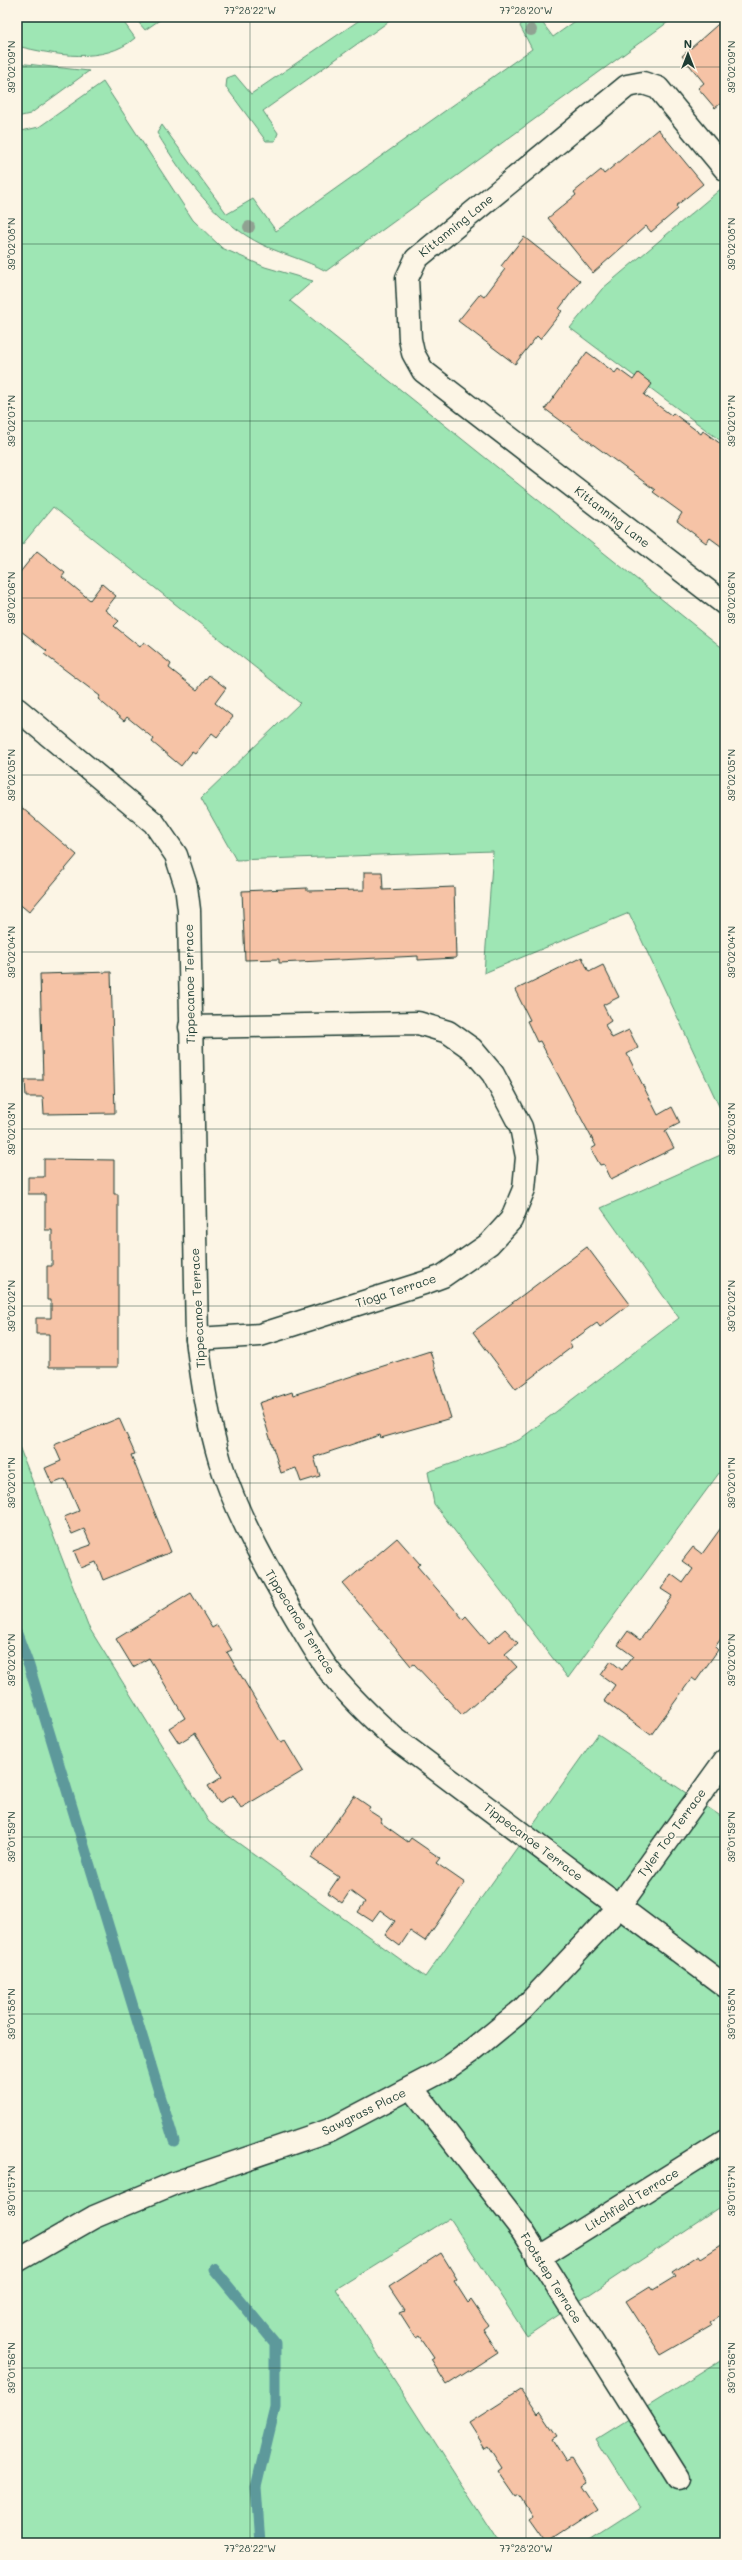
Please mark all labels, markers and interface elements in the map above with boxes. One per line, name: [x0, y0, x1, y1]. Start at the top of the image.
text: 77°28'22"W: [224, 3, 276, 17]
text: 77°28'20"W: [500, 3, 553, 17]
north arrow: [668, 34, 708, 74]
text: N: [684, 36, 692, 51]
text: 39°02'09"N: [4, 41, 18, 93]
text: 39°02'09"N: [724, 41, 738, 93]
street label: Kittanning Lane: [415, 190, 496, 260]
text: 39°02'08"N: [4, 218, 18, 270]
text: 39°02'08"N: [724, 218, 738, 270]
text: 39°02'07"N: [4, 395, 18, 447]
text: 39°02'07"N: [724, 395, 738, 447]
street label: Kittanning Lane: [572, 482, 654, 551]
text: 39°02'06"N: [4, 572, 18, 624]
text: 39°02'06"N: [724, 572, 738, 624]
text: 39°02'05"N: [4, 749, 18, 801]
text: 39°02'05"N: [724, 749, 738, 801]
street label: Tippecanoe Terrace: [180, 924, 198, 1044]
text: 39°02'04"N: [4, 926, 18, 978]
text: 39°02'04"N: [724, 926, 738, 978]
text: 39°02'03"N: [4, 1103, 18, 1155]
text: 39°02'03"N: [724, 1103, 738, 1155]
street label: Tippecanoe Terrace: [186, 1248, 208, 1369]
street label: Tioga Terrace: [353, 1269, 438, 1311]
text: 39°02'02"N: [4, 1280, 18, 1332]
text: 39°02'02"N: [724, 1280, 738, 1332]
text: 39°02'01"N: [4, 1457, 18, 1509]
text: 39°02'01"N: [724, 1457, 738, 1509]
street label: Tippecanoe Terrace: [262, 1566, 340, 1677]
text: 39°02'00"N: [4, 1634, 18, 1686]
text: 39°02'00"N: [724, 1634, 738, 1686]
street label: Tyler Too Terrace: [634, 1785, 709, 1880]
street label: Tippecanoe Terrace: [481, 1799, 586, 1884]
text: 39°01'59"N: [4, 1811, 18, 1863]
text: 39°01'59"N: [724, 1811, 738, 1863]
text: 39°01'58"N: [4, 1988, 18, 2040]
text: 39°01'58"N: [724, 1988, 738, 2040]
street label: Sawgrass Place: [319, 2084, 408, 2138]
street label: Litchfield Terrace: [582, 2164, 681, 2234]
text: 39°01'57"N: [4, 2166, 18, 2216]
text: 39°01'57"N: [724, 2166, 738, 2216]
street label: Footstep Terrace: [517, 2229, 586, 2326]
text: 39°01'56"N: [4, 2342, 18, 2394]
text: 39°01'56"N: [724, 2342, 738, 2394]
text: 77°28'22"W: [224, 2541, 276, 2555]
text: 77°28'20"W: [500, 2541, 553, 2555]

